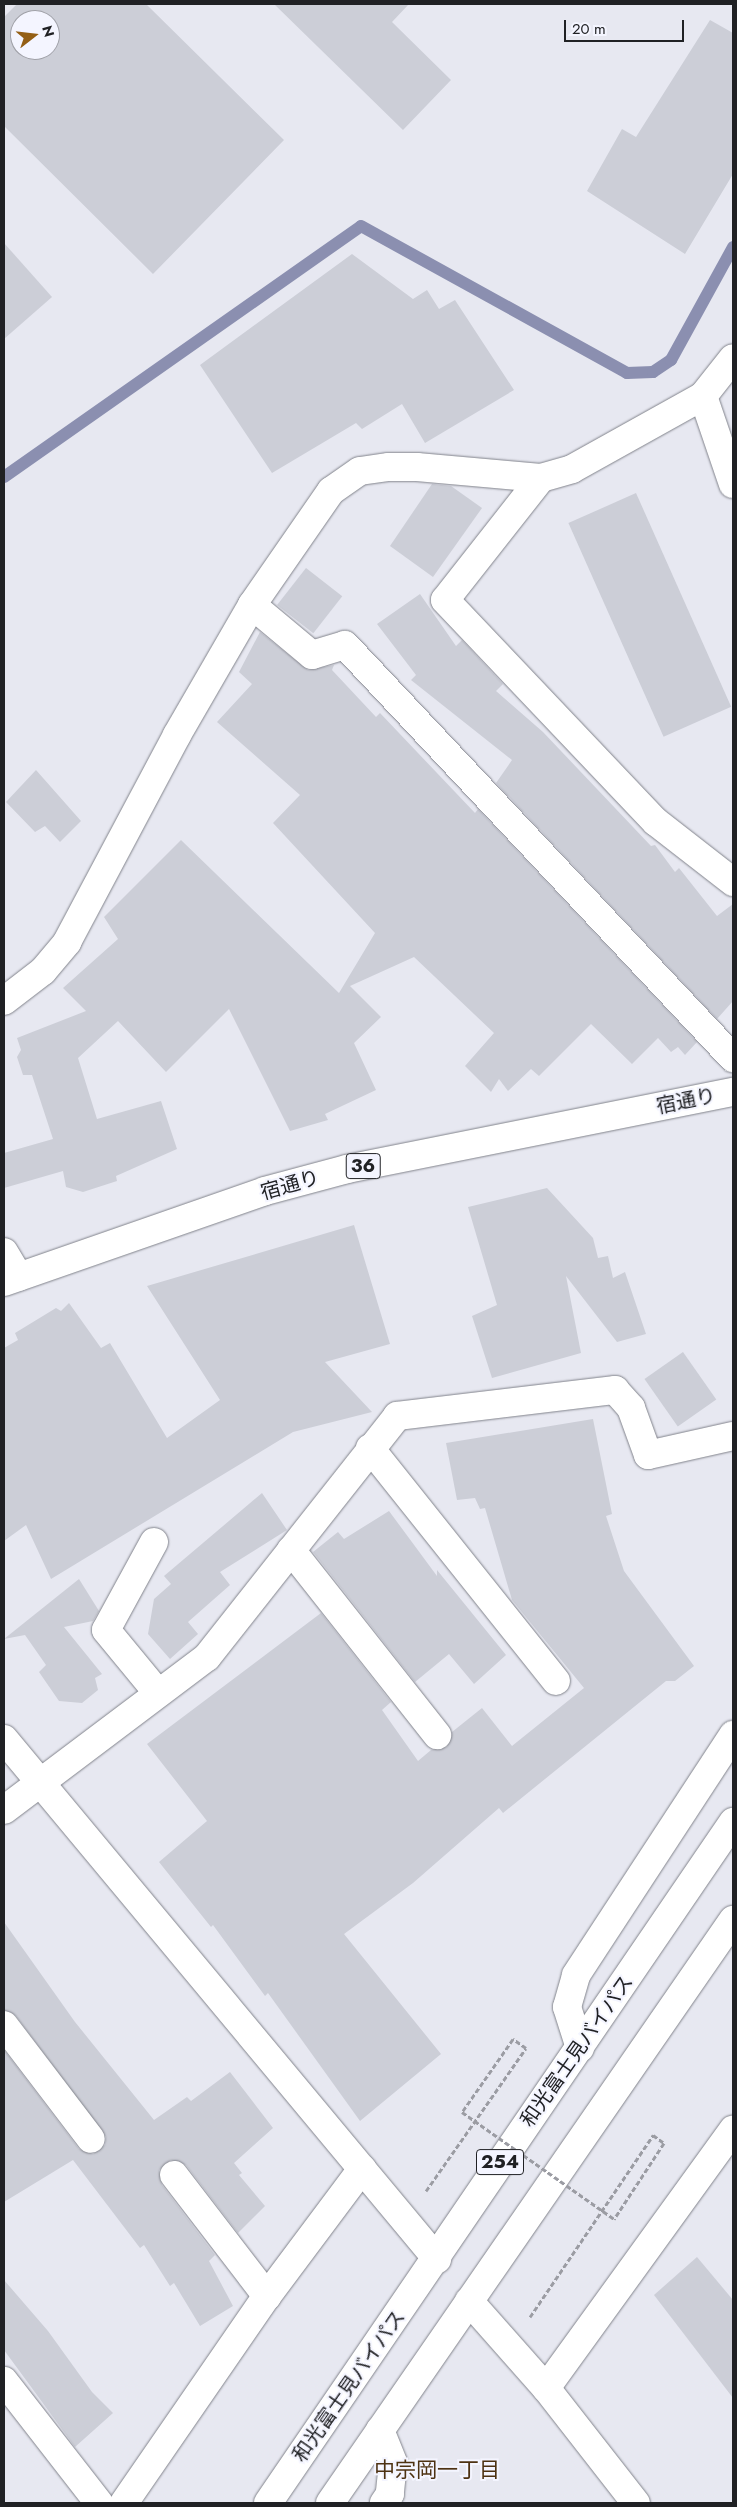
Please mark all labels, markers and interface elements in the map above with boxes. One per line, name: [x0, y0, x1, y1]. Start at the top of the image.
north arrow: [10, 10, 60, 60]
scale bar: [567, 10, 687, 42]
text: 20 m: [572, 18, 606, 40]
text: N: [37, 23, 60, 39]
street label: 宿通り: [654, 1083, 718, 1119]
road number: 36: [346, 1150, 380, 1182]
street label: 宿通り: [258, 1165, 322, 1205]
street label: 和光富士見バイパス: [516, 1970, 638, 2132]
road number: 254: [475, 2146, 525, 2178]
street label: 和光富士見バイパス: [288, 2305, 410, 2467]
district label: 中宗岡一丁目: [374, 2457, 500, 2483]

